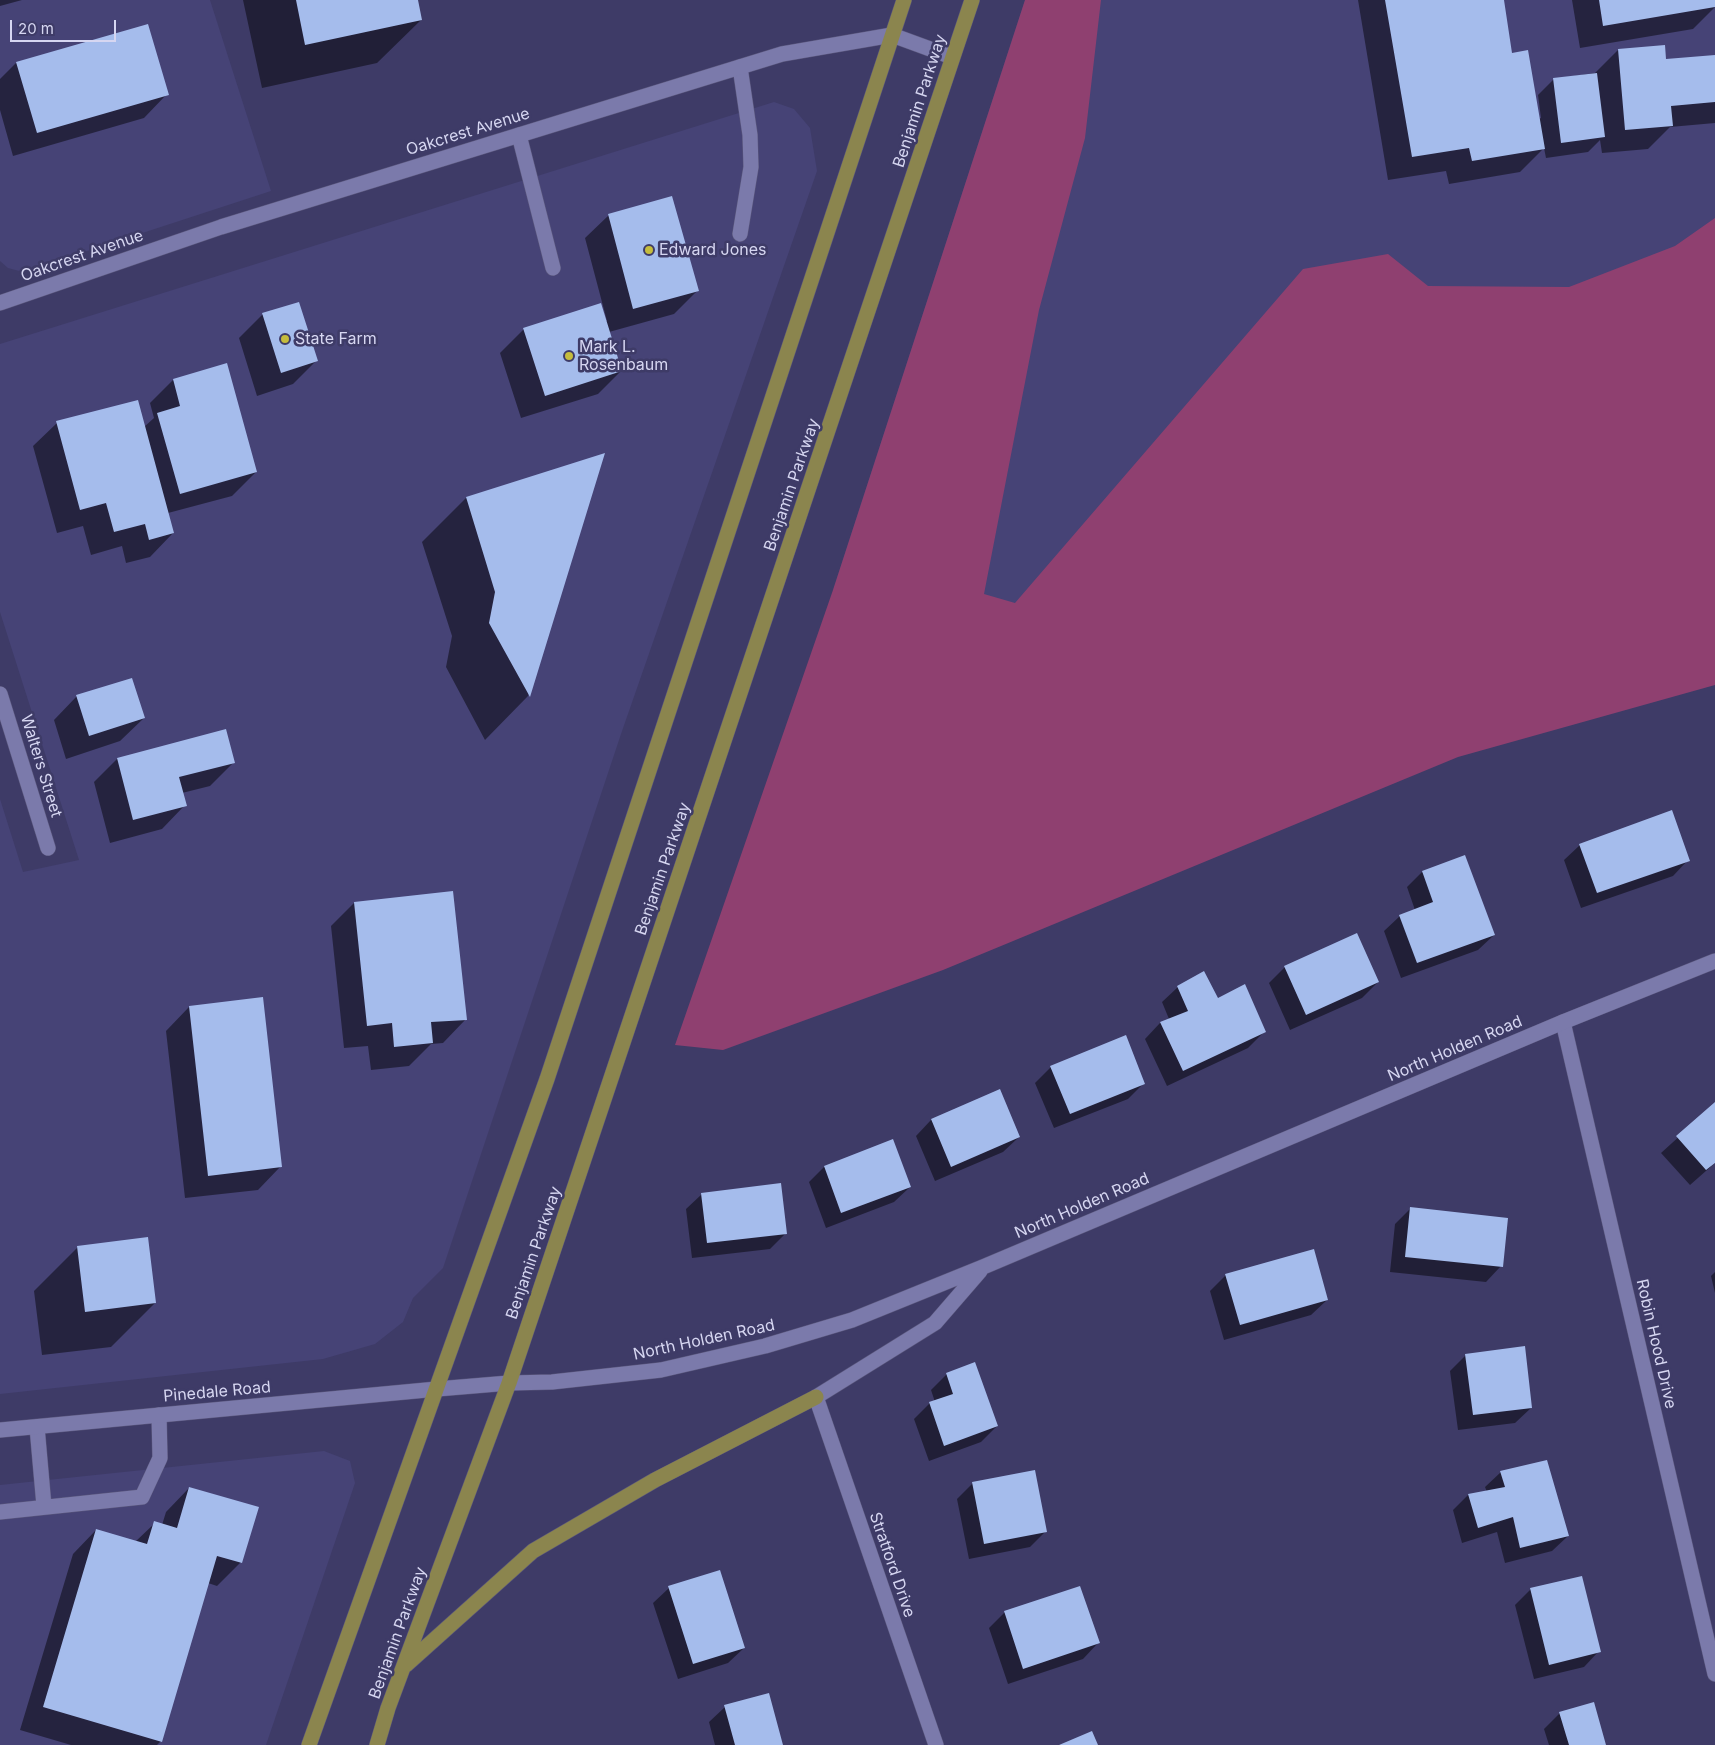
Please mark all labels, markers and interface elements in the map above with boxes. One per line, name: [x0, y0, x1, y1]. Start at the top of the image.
scale bar: [12, 10, 119, 42]
text: 20 m: [18, 19, 54, 38]
street label: Benjamin Parkway: [889, 32, 951, 170]
street label: Oakcrest Avenue: [404, 104, 532, 160]
street label: Oakcrest Avenue: [18, 226, 146, 286]
place label: Edward Jones: [659, 240, 766, 260]
marker: Edward Jones: [643, 244, 655, 256]
place label: State Farm: [295, 329, 377, 349]
marker: State Farm: [279, 333, 291, 345]
place label: Mark L. Rosenbaum: [579, 337, 668, 375]
marker: Mark L. Rosenbaum: [563, 350, 575, 362]
street label: Benjamin Parkway: [760, 416, 824, 554]
street label: Walters Street: [16, 712, 66, 820]
street label: Benjamin Parkway: [631, 800, 695, 938]
street label: North Holden Road: [1385, 1012, 1525, 1086]
street label: North Holden Road: [1012, 1169, 1152, 1243]
street label: Benjamin Parkway: [502, 1184, 566, 1322]
street label: Robin Hood Drive: [1632, 1277, 1680, 1411]
street label: North Holden Road: [632, 1316, 776, 1364]
street label: Pinedale Road: [162, 1378, 272, 1406]
street label: Stratford Drive: [865, 1510, 919, 1620]
street label: Benjamin Parkway: [365, 1564, 431, 1702]

